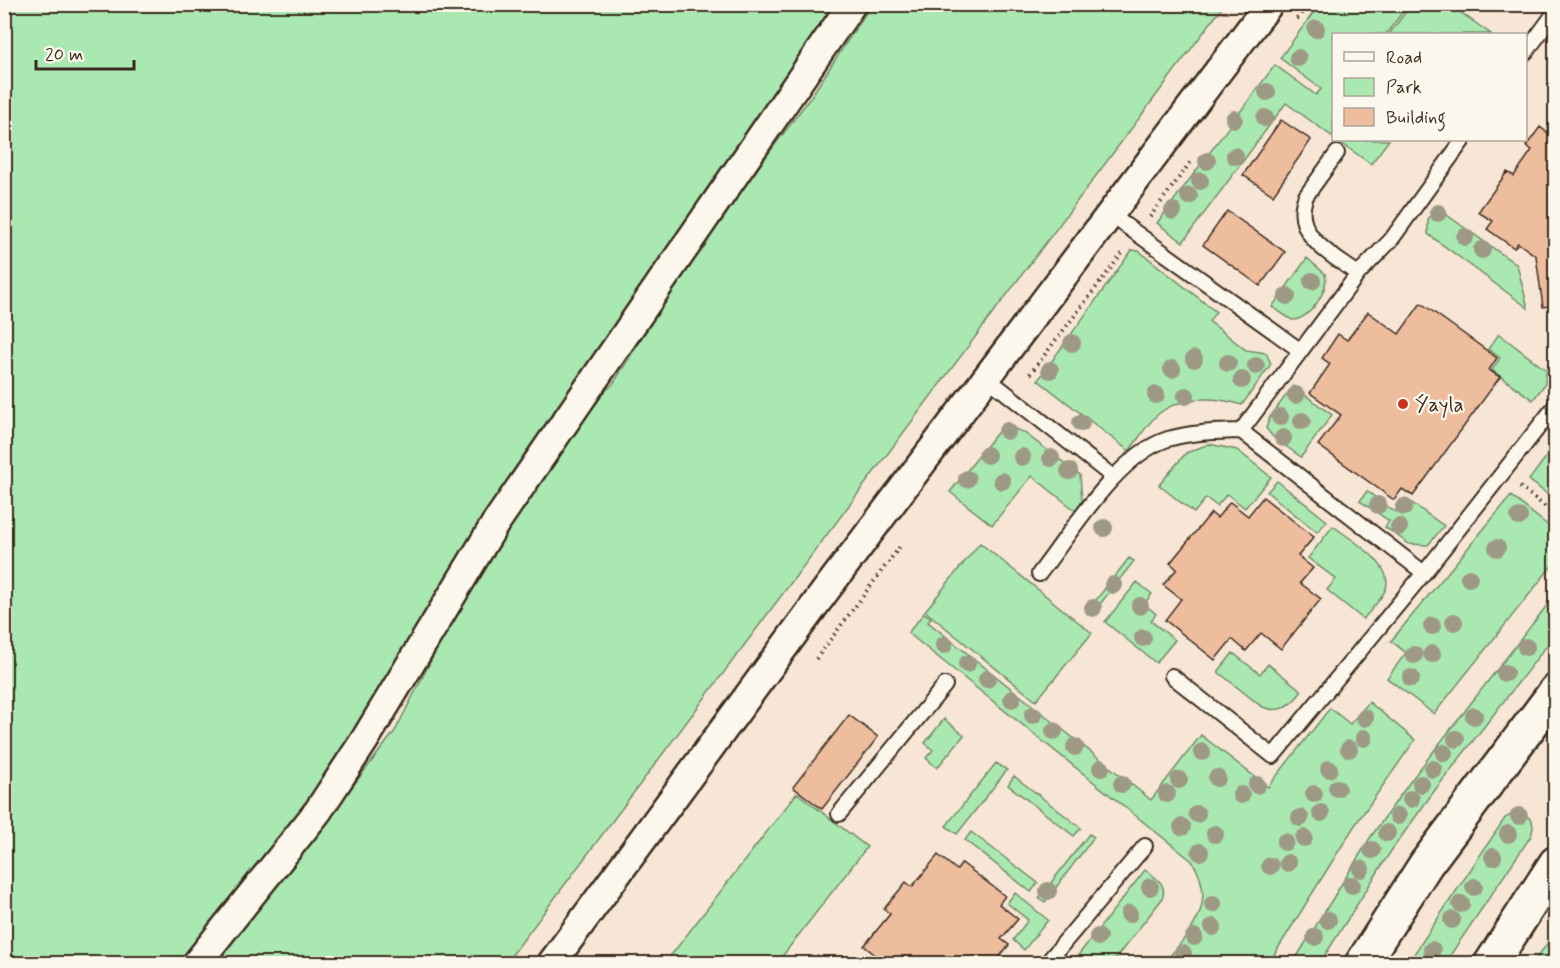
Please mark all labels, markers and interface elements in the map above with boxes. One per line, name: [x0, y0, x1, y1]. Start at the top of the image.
scale bar: [36, 33, 134, 71]
legend: [1332, 33, 1527, 141]
text: 20 m: [45, 43, 83, 67]
text: Road: [1386, 46, 1422, 70]
text: Park: [1386, 76, 1422, 100]
text: Building: [1386, 106, 1446, 132]
place label: Ýayla: [1415, 391, 1464, 419]
marker: Ýayla: [1396, 397, 1410, 411]

